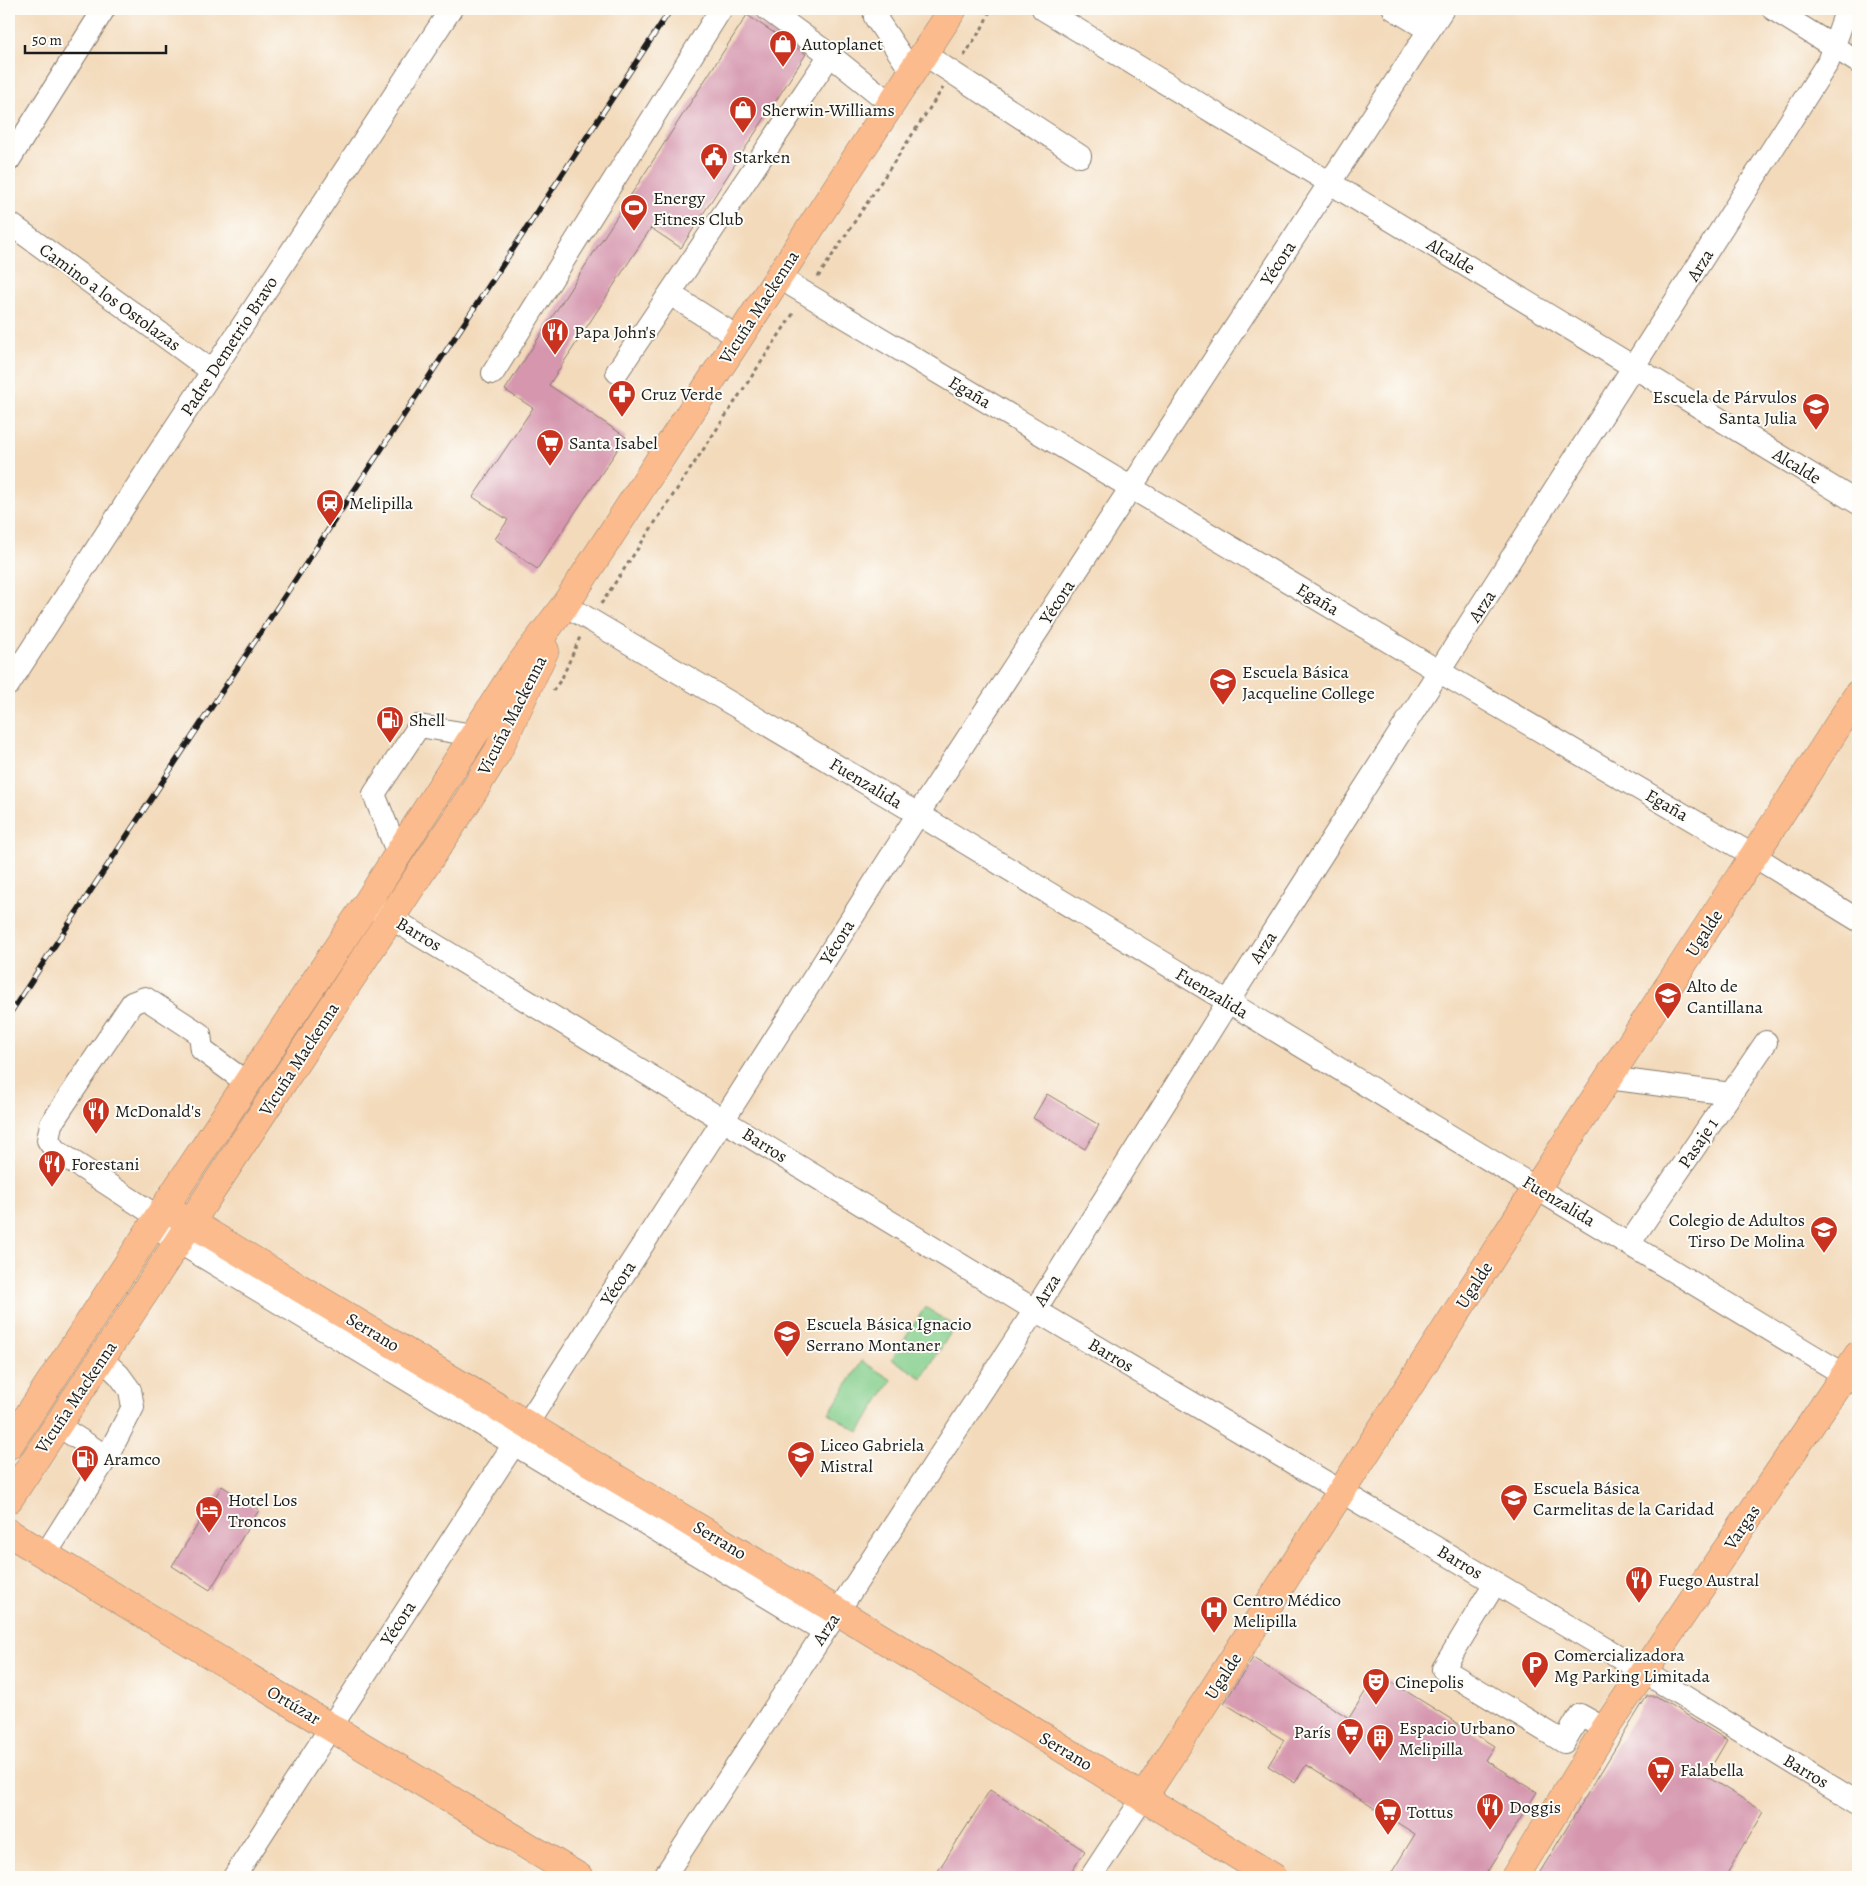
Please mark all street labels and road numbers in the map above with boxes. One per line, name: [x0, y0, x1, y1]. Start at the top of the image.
street label: Alcalde: [1421, 232, 1480, 280]
street label: Yécora: [1254, 236, 1302, 291]
street label: Camino a los Ostolazas: [34, 237, 186, 357]
street label: Arza: [1680, 244, 1719, 287]
street label: Vicuña Mackenna: [713, 245, 805, 369]
street label: Padre Demetrio Bravo: [175, 271, 283, 421]
street label: Egaña: [944, 370, 996, 414]
street label: Alcalde: [1767, 442, 1826, 490]
street label: Yécora: [1033, 575, 1081, 630]
street label: Egaña: [1292, 577, 1344, 621]
street label: Arza: [1462, 585, 1502, 628]
street label: Vicuña Mackenna: [471, 651, 553, 780]
street label: Fuenzalida: [825, 752, 907, 814]
street label: Egaña: [1641, 783, 1693, 827]
street label: Ugalde: [1680, 905, 1728, 961]
street label: Barros: [392, 911, 446, 957]
street label: Yécora: [813, 915, 860, 970]
street label: Arza: [1243, 926, 1283, 969]
street label: Fuenzalida: [1171, 962, 1253, 1024]
street label: Vicuña Mackenna: [253, 997, 345, 1121]
street label: Pasaje 1: [1672, 1113, 1724, 1173]
street label: Barros: [738, 1122, 792, 1168]
street label: Fuenzalida: [1518, 1170, 1600, 1232]
street label: Yécora: [594, 1256, 642, 1311]
street label: Ugalde: [1450, 1257, 1498, 1313]
street label: Arza: [1027, 1269, 1066, 1312]
street label: Serrano: [342, 1307, 404, 1357]
street label: Barros: [1084, 1332, 1138, 1378]
street label: Vicuña Mackenna: [29, 1336, 123, 1459]
street label: Vargas: [1718, 1500, 1766, 1555]
street label: Serrano: [689, 1515, 751, 1565]
street label: Barros: [1433, 1539, 1487, 1585]
street label: Yécora: [374, 1596, 422, 1651]
street label: Arza: [806, 1608, 846, 1651]
street label: Ugalde: [1199, 1648, 1247, 1704]
street label: Ortúzar: [263, 1680, 325, 1730]
street label: Serrano: [1035, 1726, 1097, 1776]
street label: Barros: [1779, 1748, 1833, 1794]

